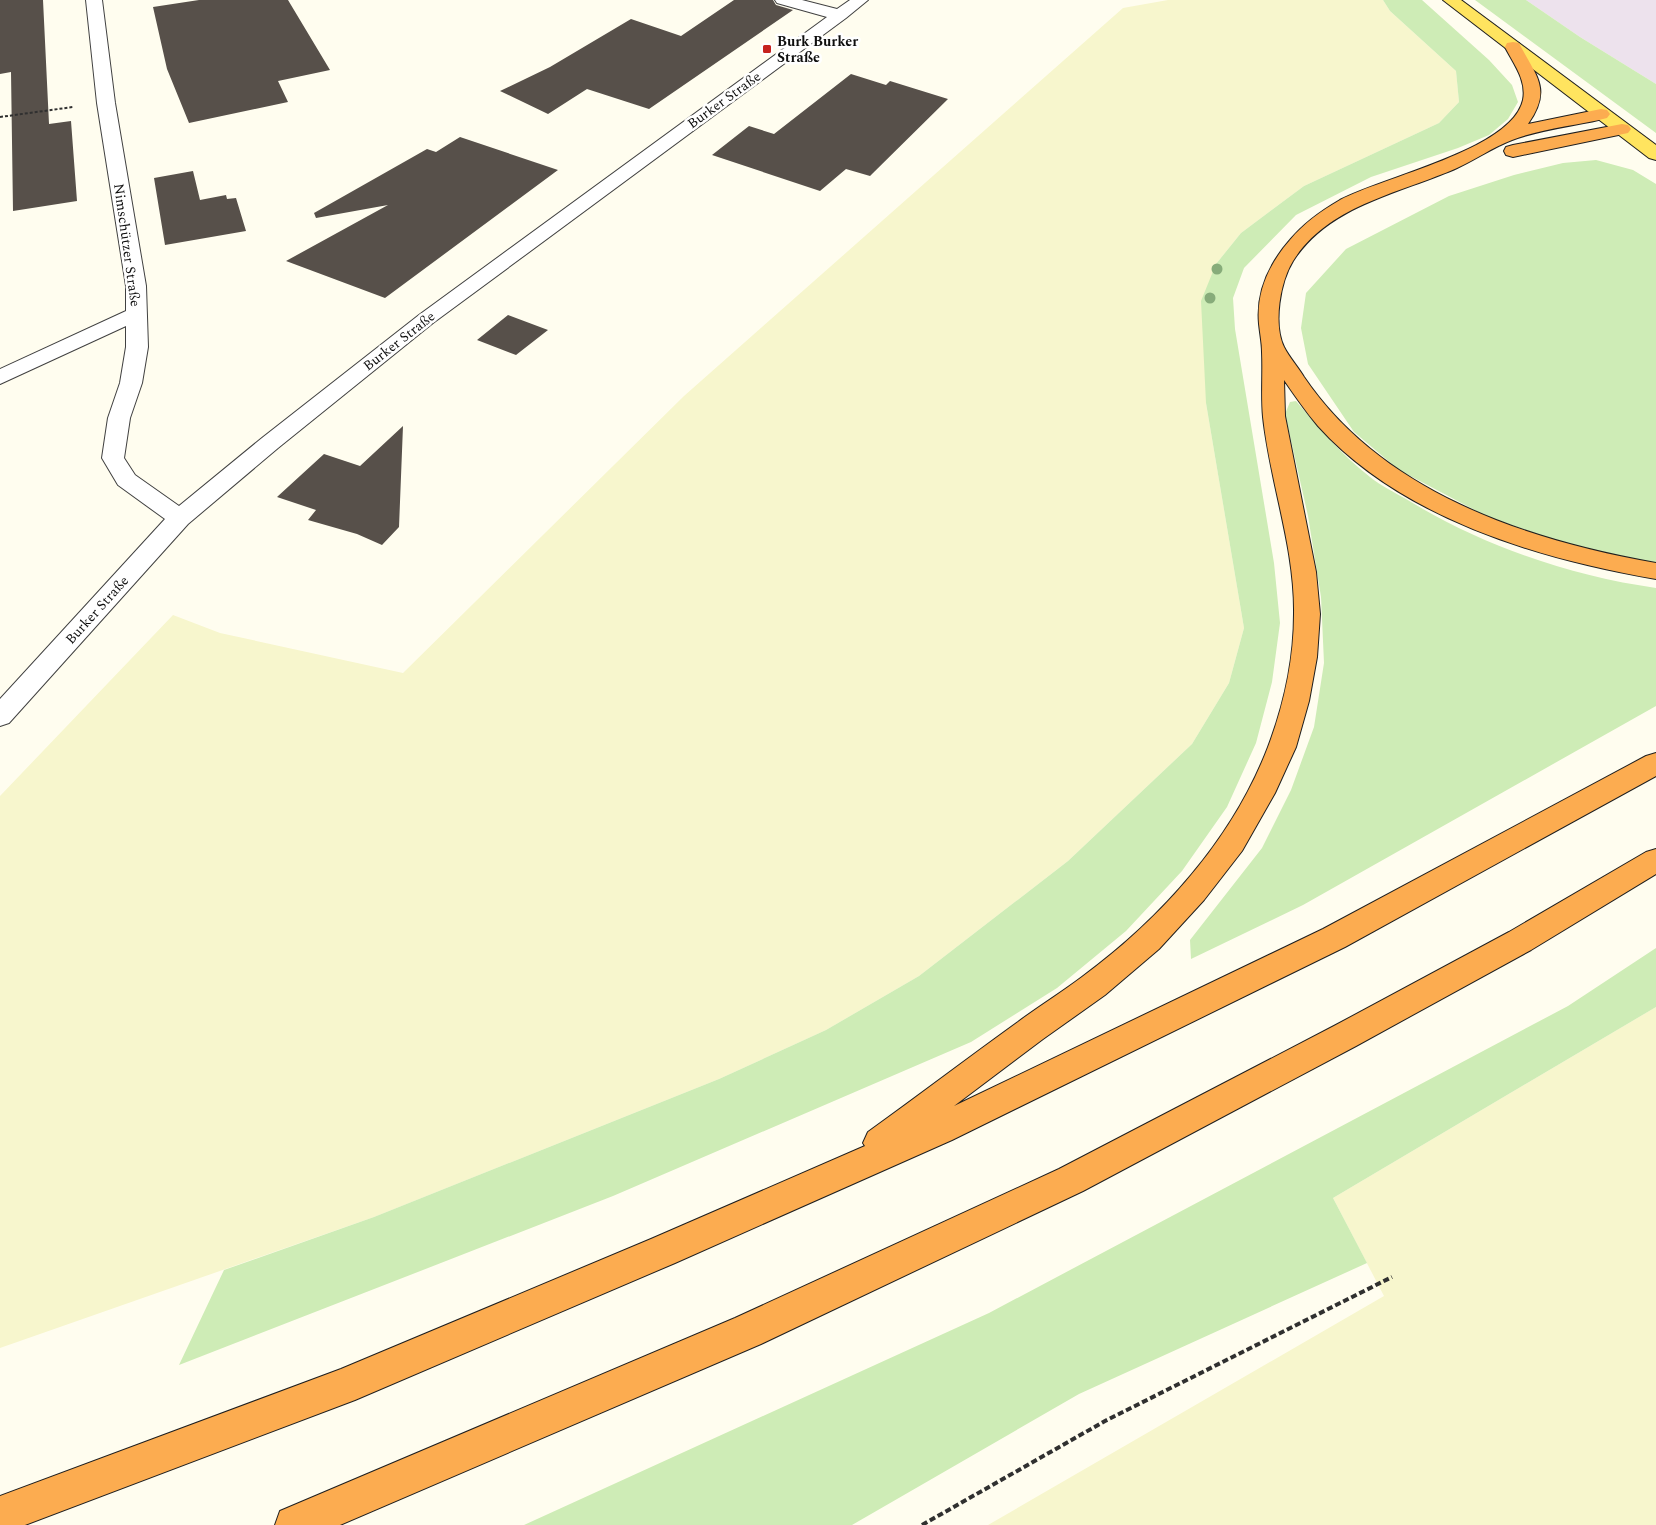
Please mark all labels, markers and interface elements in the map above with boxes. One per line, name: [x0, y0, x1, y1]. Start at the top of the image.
place label: Burk Burker Straße: [777, 31, 858, 68]
marker: Burk Burker Straße: [761, 43, 773, 55]
street label: Burker Straße: [683, 66, 765, 134]
street label: Nimschützer Straße: [108, 182, 146, 308]
street label: Burker Straße: [358, 306, 440, 376]
street label: Burker Straße: [60, 571, 134, 649]

